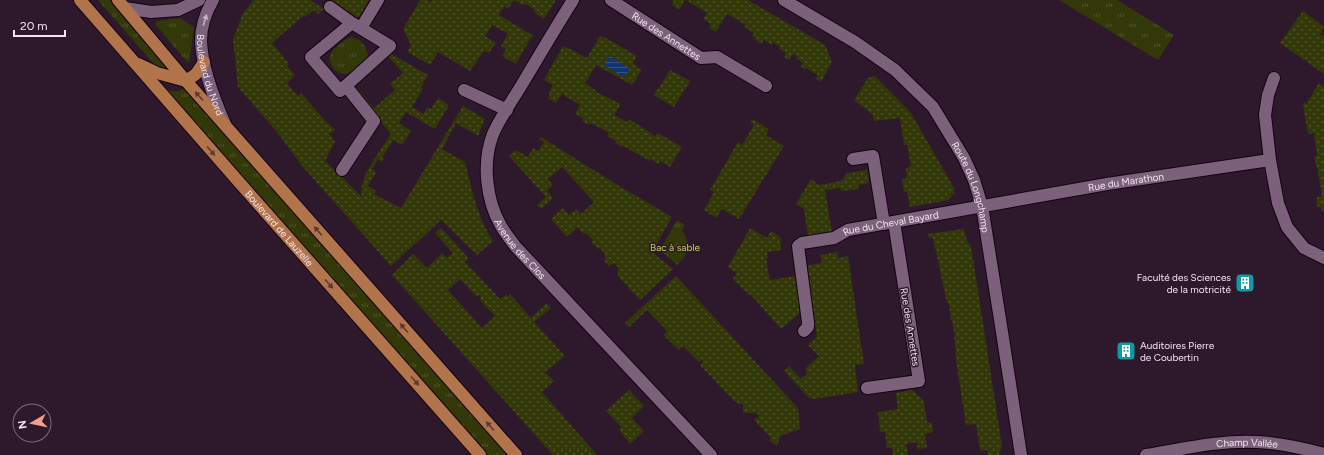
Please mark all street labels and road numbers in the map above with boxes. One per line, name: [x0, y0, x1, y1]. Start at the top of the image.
street label: Rue des Annettes: [630, 9, 704, 63]
street label: Boulevard du Nord: [194, 34, 227, 117]
street label: Route du Longchamp: [949, 139, 993, 234]
street label: Rue du Marathon: [1087, 169, 1165, 194]
street label: Boulevard de Lauzelle: [243, 187, 317, 269]
street label: Rue du Cheval Bayard: [840, 208, 940, 238]
street label: Avenue des Clos: [492, 216, 549, 282]
street label: Rue des Annettes: [897, 287, 923, 367]
street label: Champ Vallée: [1216, 435, 1279, 450]

